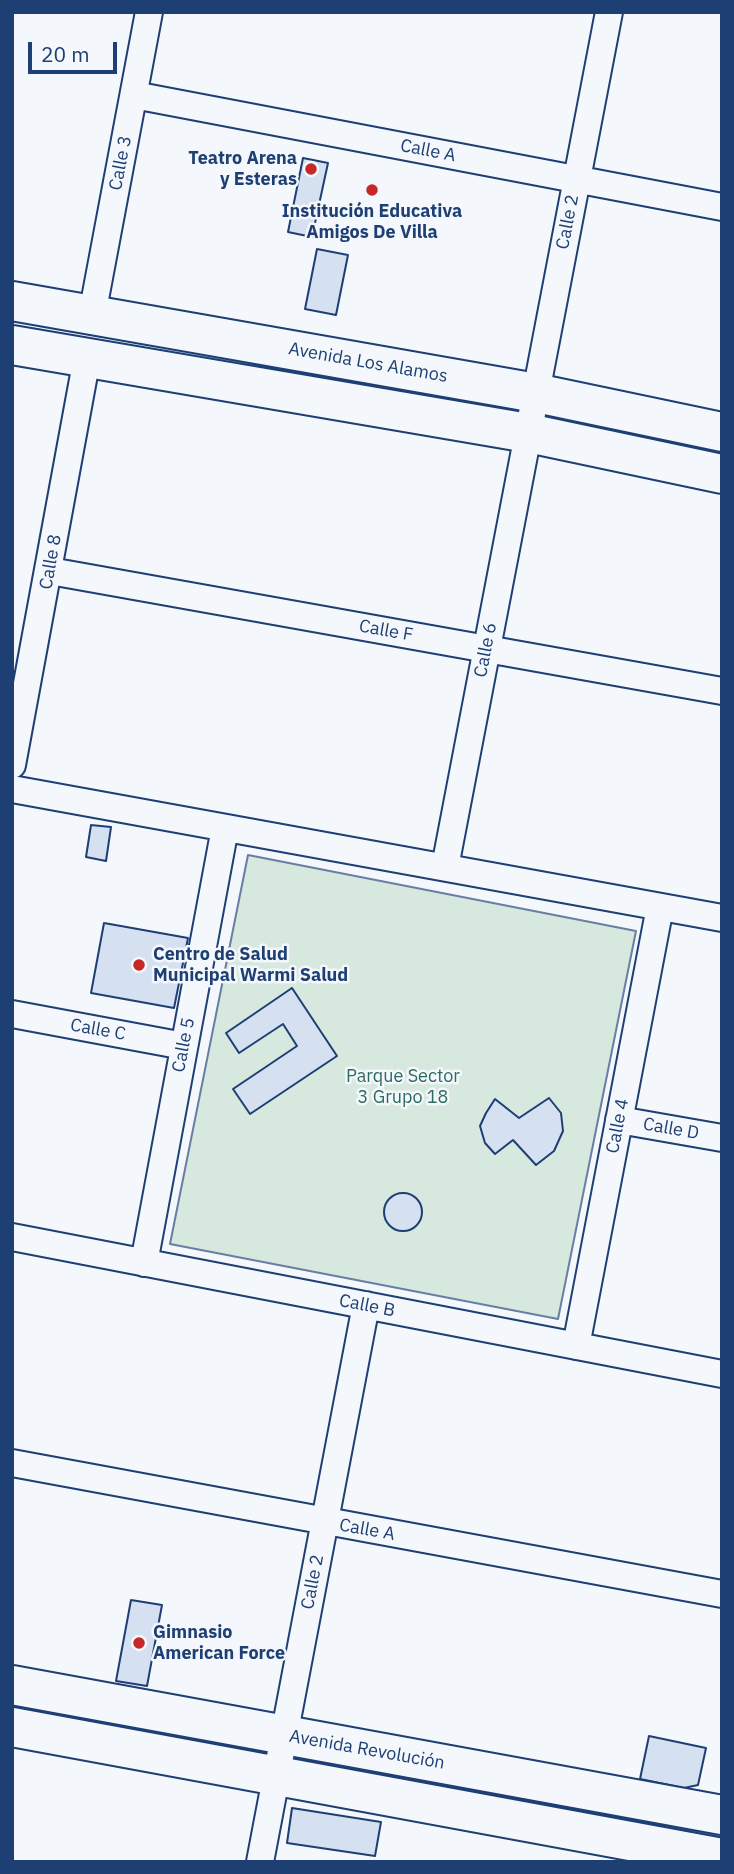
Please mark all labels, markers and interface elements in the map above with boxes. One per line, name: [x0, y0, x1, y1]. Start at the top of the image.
scale bar: [32, 28, 121, 72]
text: 20 m: [41, 40, 90, 68]
street label: Calle 3: [105, 134, 137, 192]
street label: Calle A: [398, 135, 458, 167]
place label: Teatro Arena y Esteras: [188, 148, 297, 190]
marker: Teatro Arena y Esteras: [303, 161, 319, 177]
marker: Institución Educativa Amigos De Villa: [364, 182, 380, 198]
street label: Calle 2: [552, 193, 584, 251]
place label: Institución Educativa Amigos De Villa: [282, 201, 462, 244]
street label: Avenida Los Alamos: [287, 338, 449, 388]
street label: Calle 8: [36, 533, 66, 591]
street label: Calle F: [357, 616, 415, 646]
street label: Calle 6: [470, 621, 502, 679]
place label: Centro de Salud Municipal Warmi Salud: [153, 944, 348, 986]
marker: Centro de Salud Municipal Warmi Salud: [131, 957, 147, 973]
street label: Calle C: [69, 1015, 127, 1045]
street label: Calle 5: [168, 1016, 200, 1074]
park label: Parque Sector 3 Grupo 18: [346, 1066, 460, 1108]
street label: Calle 4: [602, 1097, 634, 1155]
street label: Calle D: [641, 1113, 701, 1145]
street label: Calle B: [337, 1290, 397, 1322]
street label: Calle A: [337, 1514, 397, 1546]
street label: Calle 2: [297, 1553, 329, 1611]
place label: Gimnasio American Force: [153, 1622, 285, 1664]
marker: Gimnasio American Force: [131, 1635, 147, 1651]
street label: Avenida Revolución: [288, 1726, 446, 1774]

